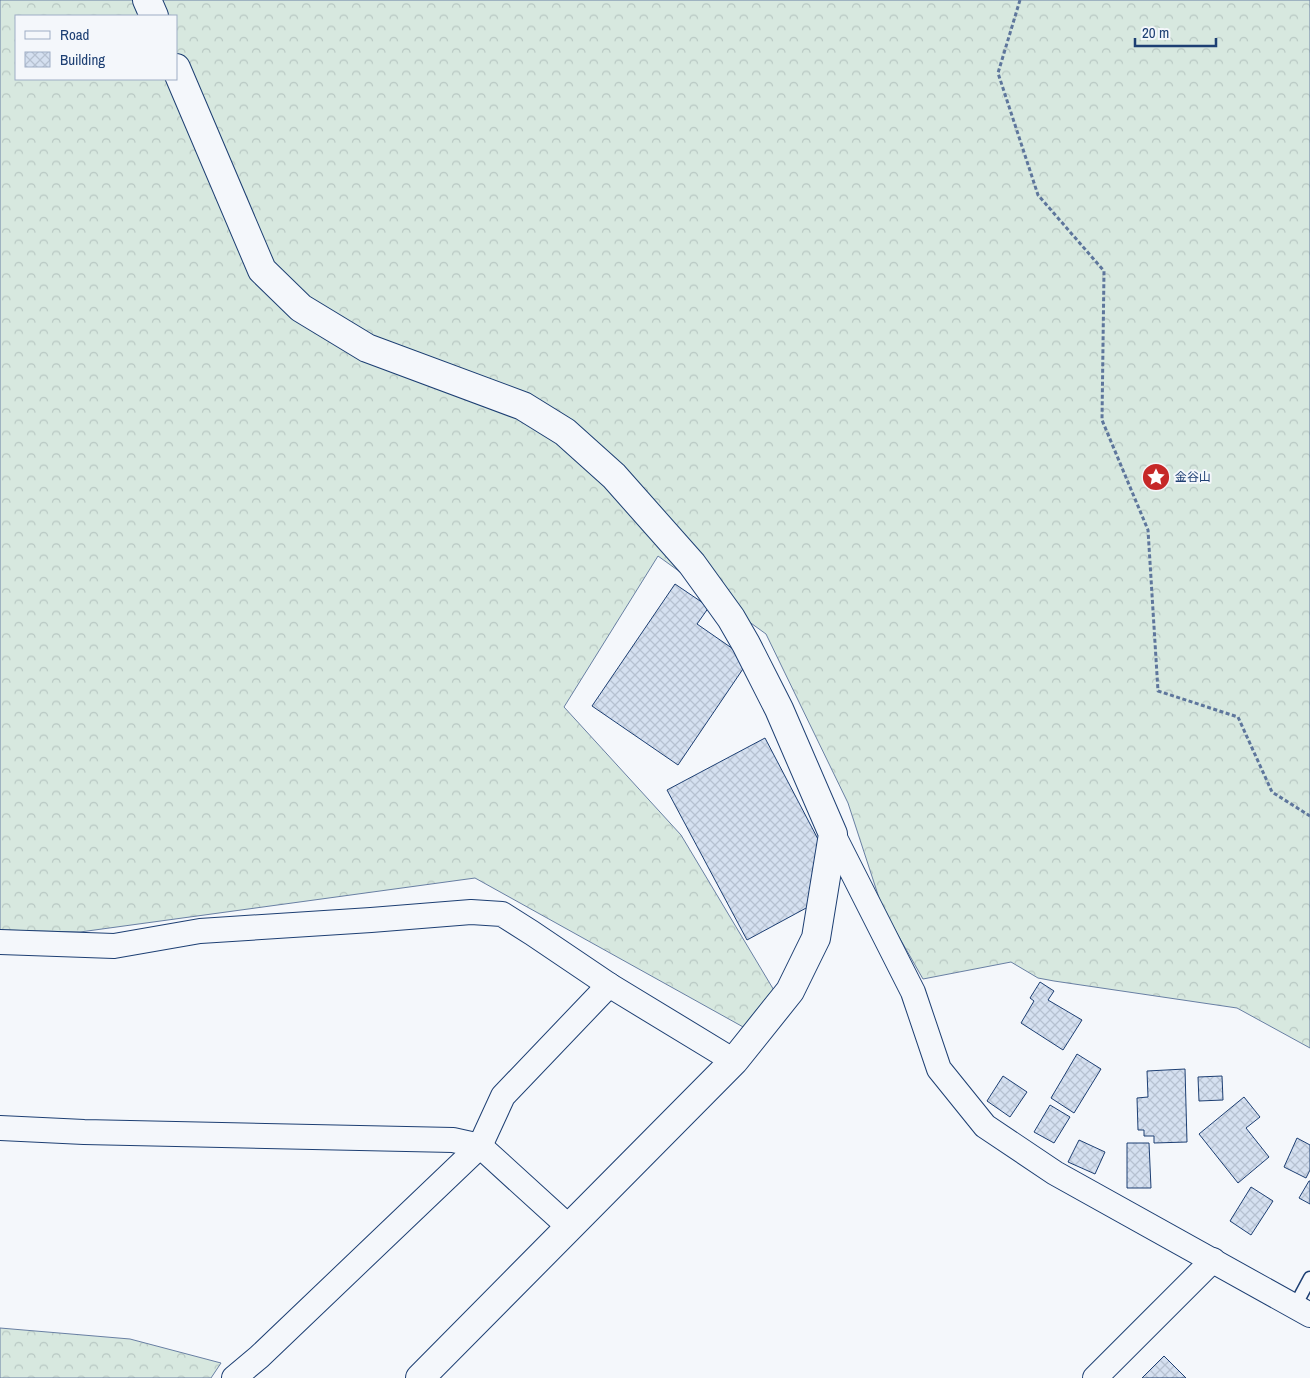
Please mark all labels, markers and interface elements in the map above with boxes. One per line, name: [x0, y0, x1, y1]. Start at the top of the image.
legend: [15, 15, 178, 80]
scale bar: [1135, 15, 1216, 47]
text: 20 m: [1142, 22, 1169, 43]
text: Road: [60, 24, 89, 45]
text: Building: [60, 49, 105, 70]
place icon: 金谷山: [1141, 462, 1171, 492]
place label: 金谷山: [1175, 469, 1211, 485]

